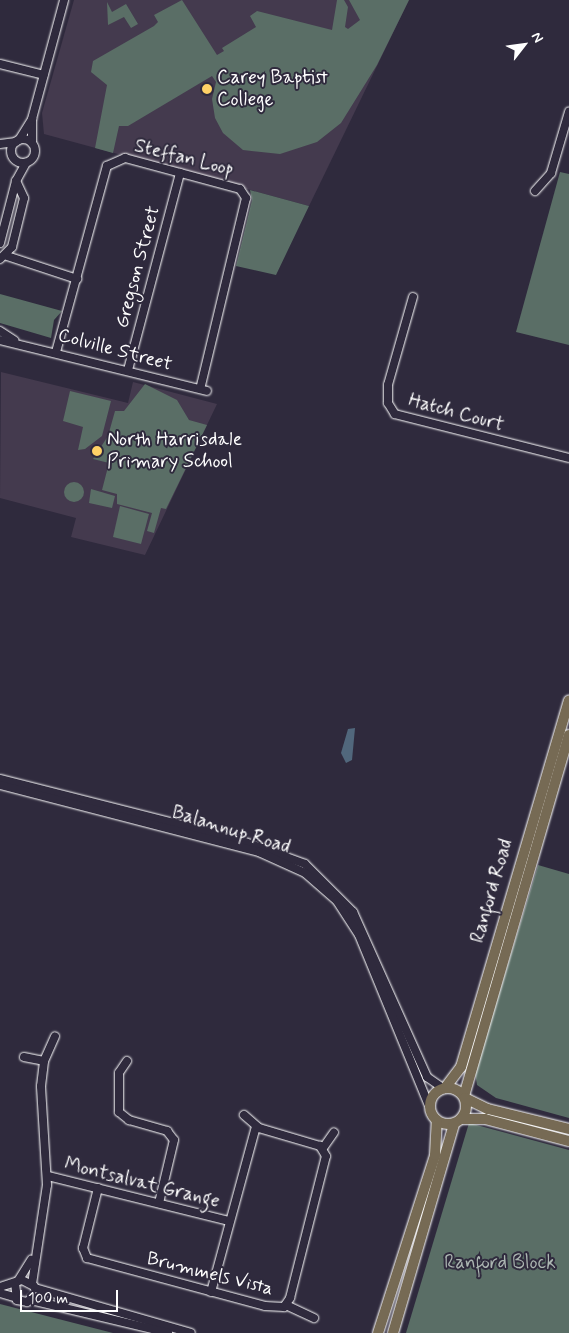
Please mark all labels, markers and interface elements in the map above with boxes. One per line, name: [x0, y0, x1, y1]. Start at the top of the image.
north arrow: [499, 20, 549, 70]
text: N: [527, 29, 547, 46]
place label: Carey Baptist College: [217, 67, 326, 111]
marker: Carey Baptist College: [201, 83, 213, 95]
street label: Steffan Loop: [131, 134, 237, 182]
street label: Gregson Street: [111, 204, 165, 330]
street label: Colville Street: [56, 324, 174, 376]
street label: Hatch Court: [406, 389, 506, 437]
place label: North Harrisdale Primary School: [107, 429, 242, 473]
marker: North Harrisdale Primary School: [91, 445, 103, 457]
street label: Balannup Road: [170, 801, 292, 859]
street label: Ranford Road: [466, 837, 518, 945]
street label: Montsalvat Grange: [60, 1152, 224, 1214]
street label: Brummels Vista: [145, 1247, 275, 1301]
park label: Ranford Block: [445, 1252, 555, 1274]
scale bar: [22, 1280, 120, 1312]
text: 100 m: [28, 1289, 68, 1309]

